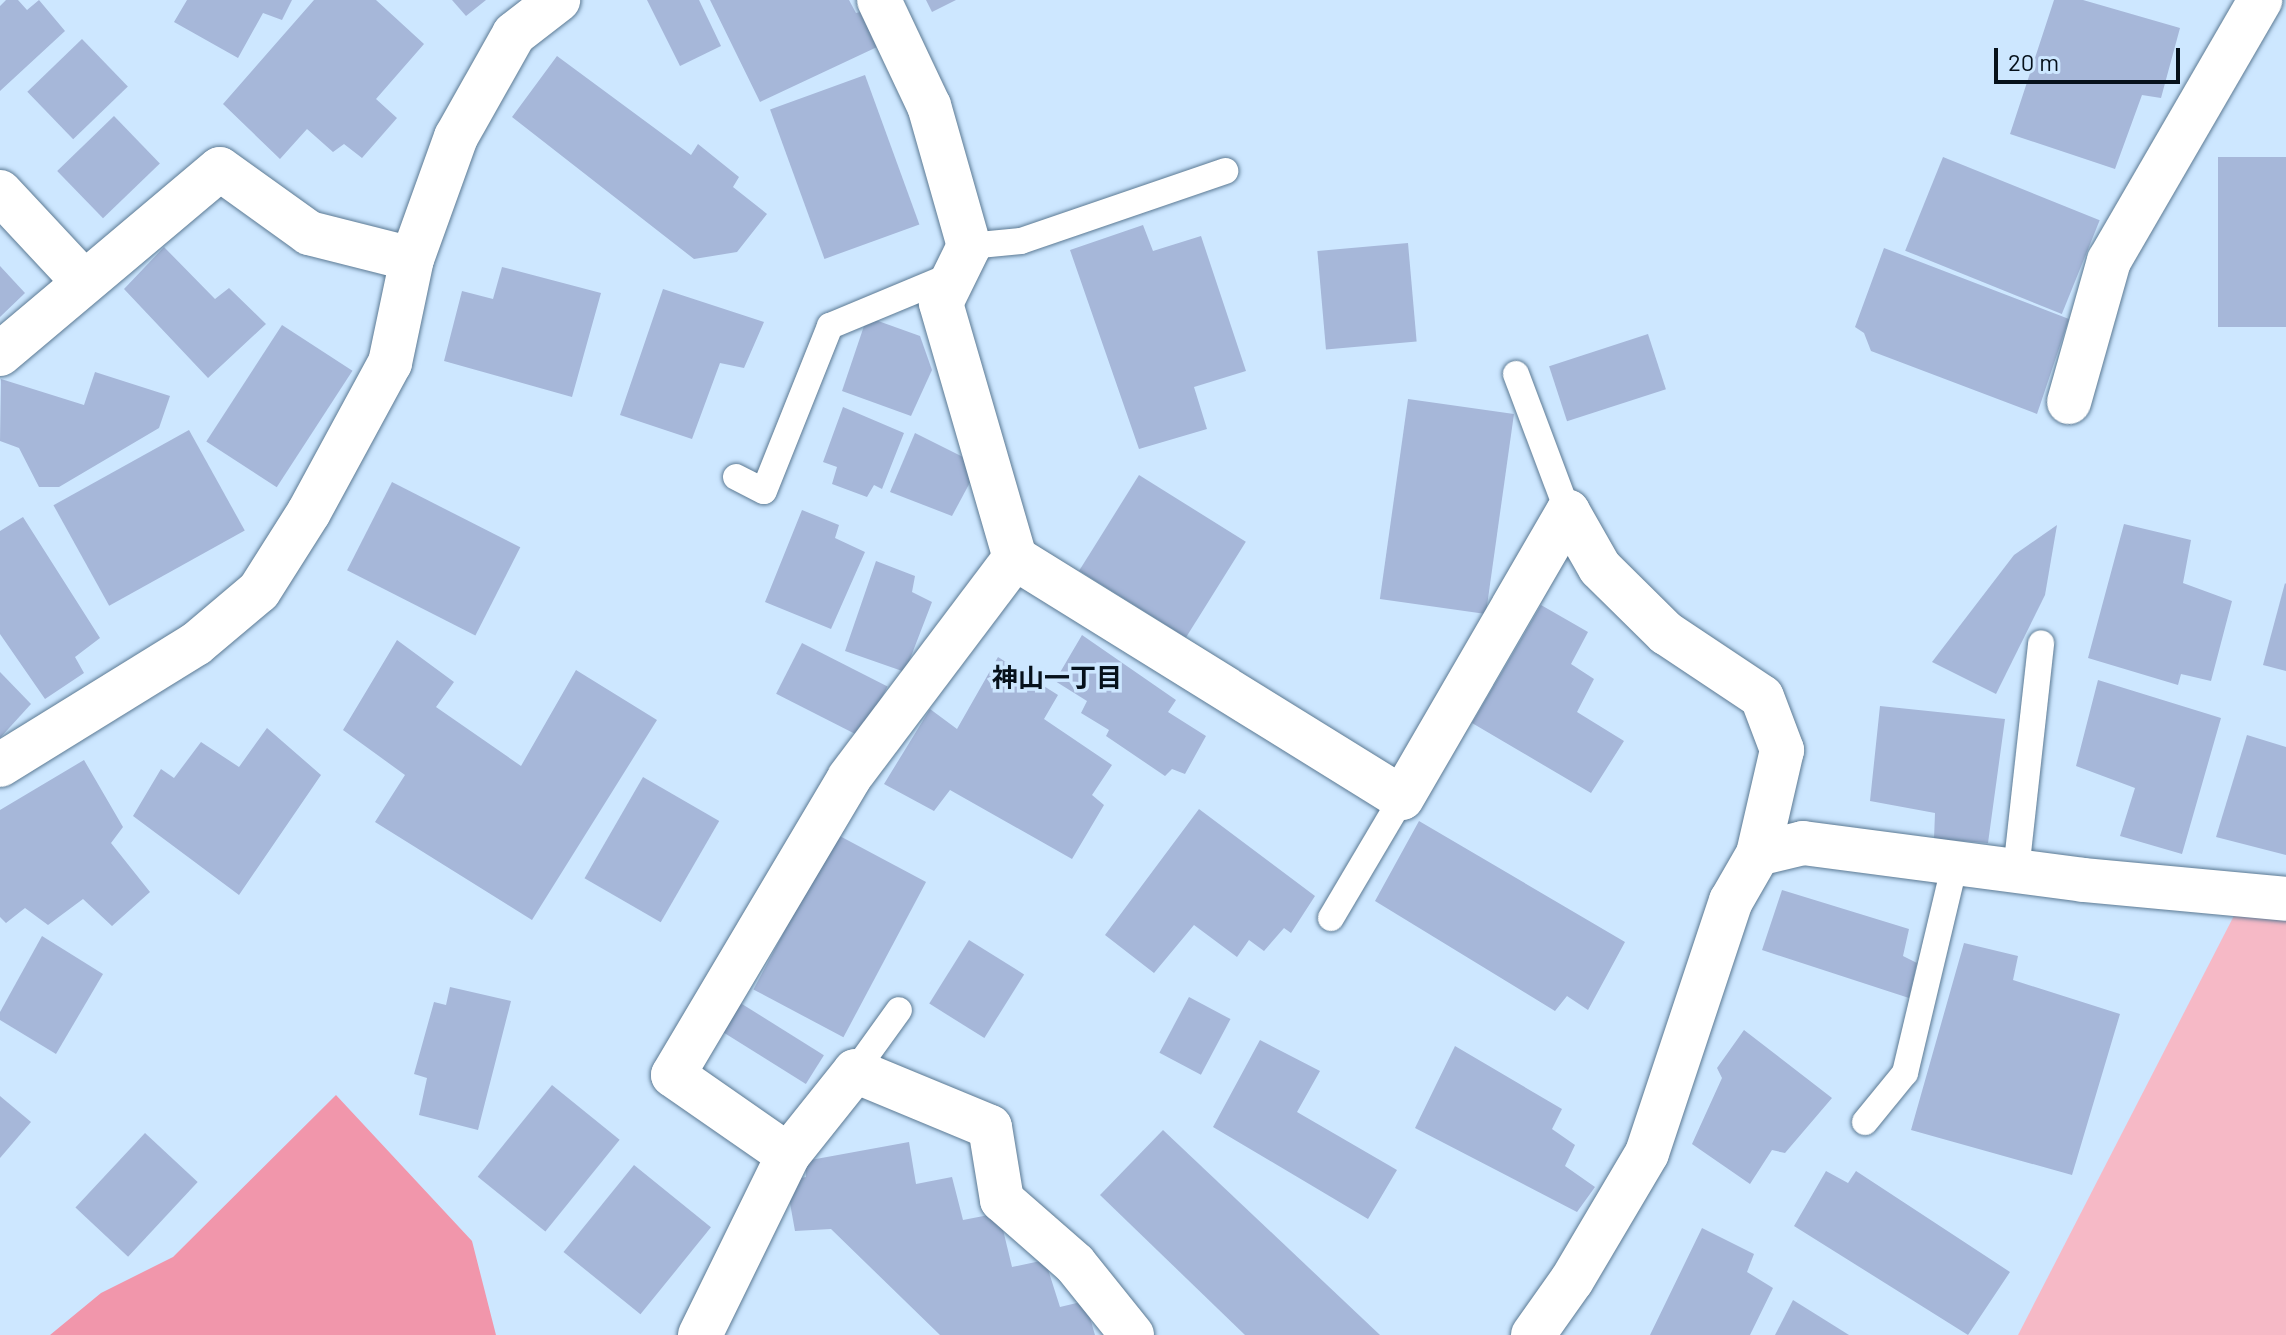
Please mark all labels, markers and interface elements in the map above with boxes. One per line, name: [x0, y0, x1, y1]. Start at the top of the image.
scale bar: [1998, 32, 2184, 82]
text: 20 m: [2008, 47, 2059, 76]
district label: 神山一丁目: [992, 661, 1122, 693]

